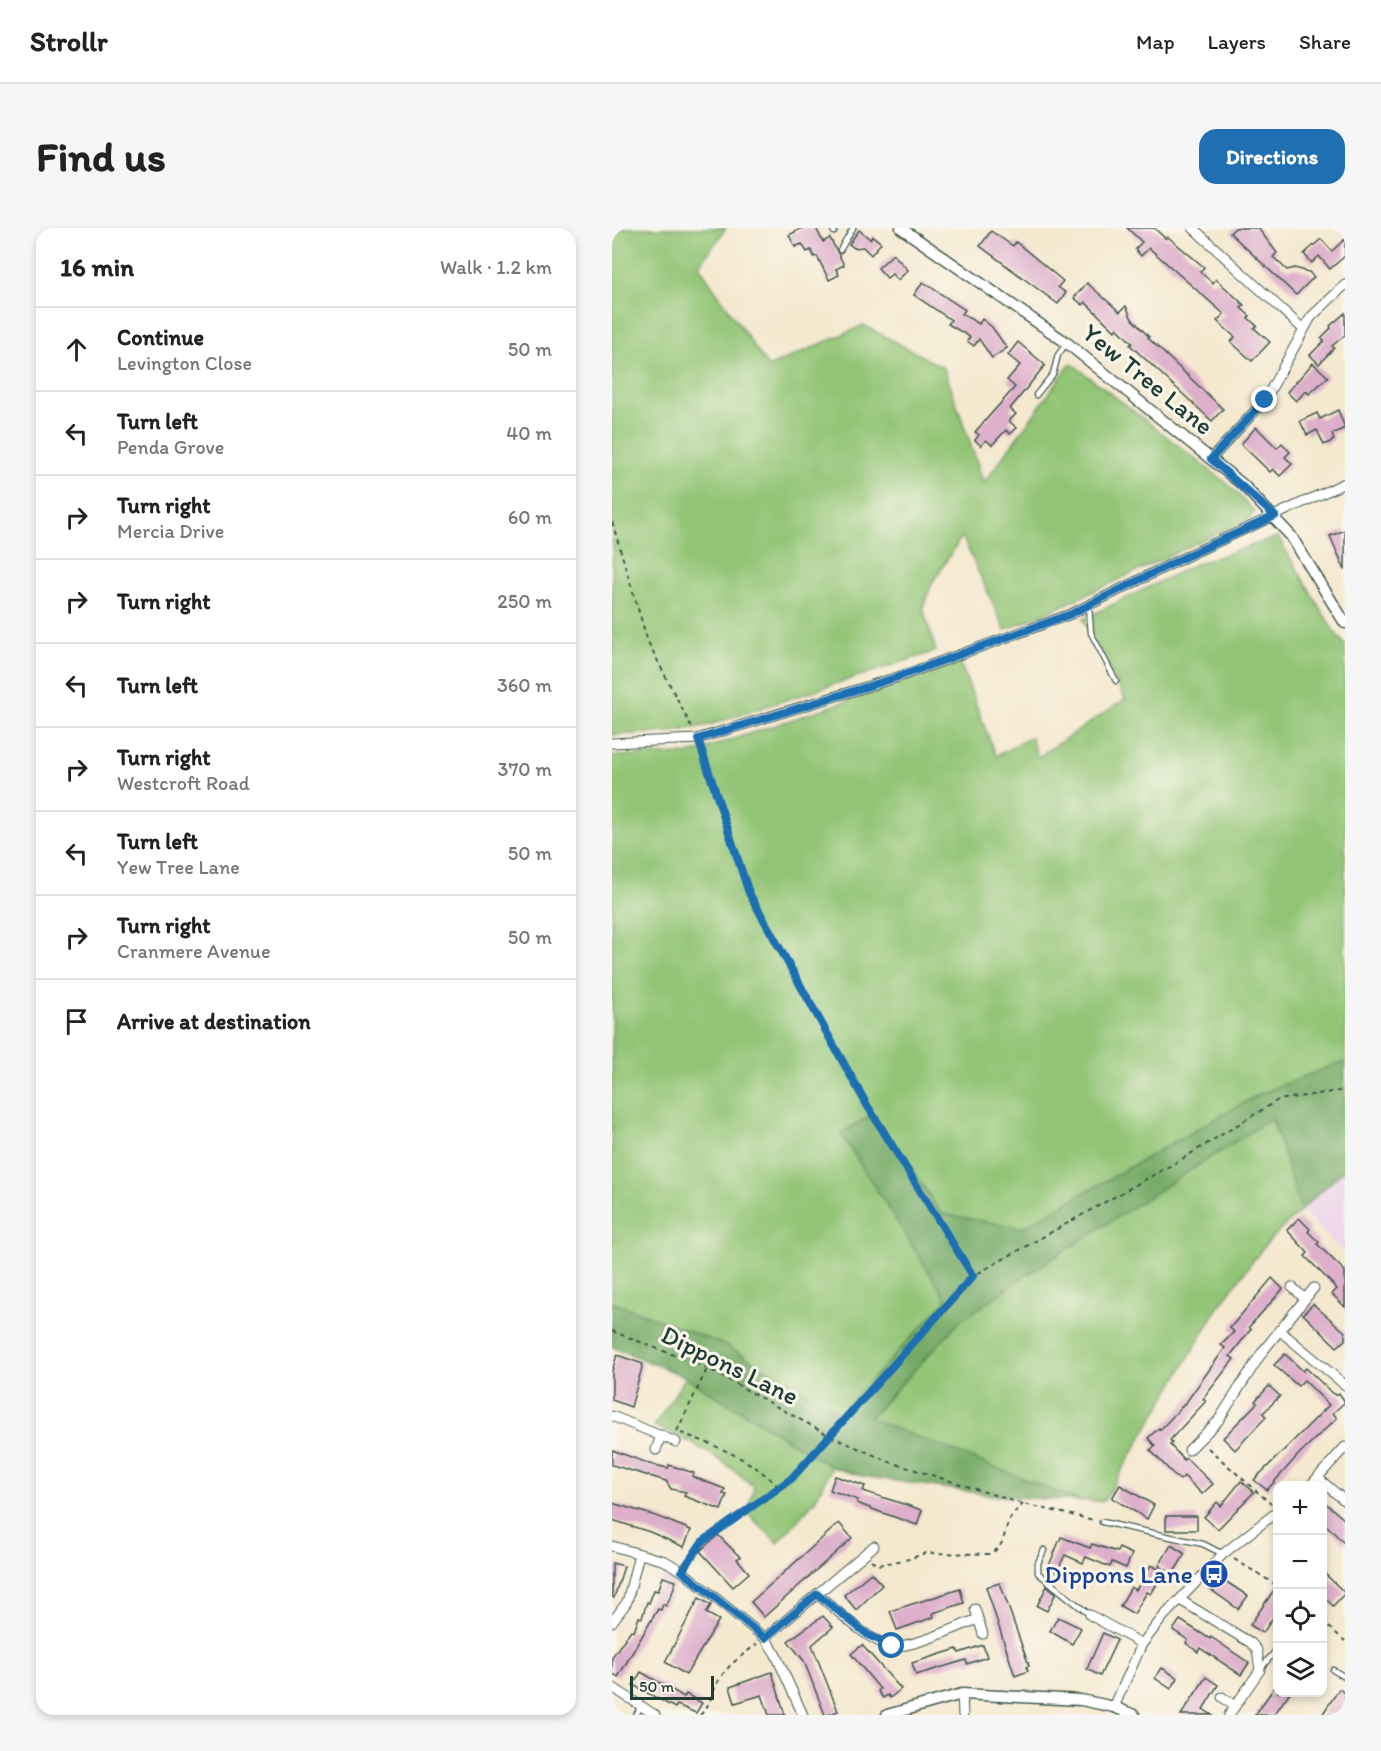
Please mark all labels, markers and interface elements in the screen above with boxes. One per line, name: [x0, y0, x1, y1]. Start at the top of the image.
text: Strollr: [30, 24, 108, 58]
text: Map: [1136, 29, 1175, 54]
text: Layers: [1208, 29, 1266, 54]
text: Share: [1299, 29, 1351, 54]
button: Directions: [1199, 129, 1345, 184]
text: Find us: [36, 131, 166, 182]
text: 16 min: [60, 251, 134, 283]
text: Walk · 1.2 km: [440, 255, 552, 279]
street label: Yew Tree Lane: [1076, 316, 1220, 442]
text: Continue: [117, 324, 204, 351]
icon: ahead: [60, 333, 93, 366]
text: 50 m: [508, 337, 552, 361]
text: Levington Close: [117, 351, 252, 375]
route end: [1251, 386, 1277, 412]
text: Turn left: [117, 408, 198, 435]
icon: left: [60, 417, 93, 450]
text: 40 m: [506, 421, 552, 445]
text: Penda Grove: [117, 435, 224, 459]
text: Turn right: [117, 492, 211, 519]
icon: right: [60, 501, 93, 534]
text: 60 m: [508, 505, 552, 529]
text: Mercia Drive: [117, 519, 224, 543]
icon: right: [60, 585, 93, 618]
text: Turn right: [117, 588, 211, 615]
text: 250 m: [497, 589, 552, 613]
icon: left: [60, 669, 93, 702]
text: Turn left: [117, 672, 198, 699]
text: 360 m: [497, 673, 552, 697]
text: Turn right: [117, 744, 211, 771]
icon: right: [60, 753, 93, 786]
text: 370 m: [498, 757, 552, 781]
text: Westcroft Road: [117, 771, 250, 795]
text: Turn left: [117, 828, 198, 855]
icon: left: [60, 837, 93, 870]
text: 50 m: [508, 841, 552, 865]
text: Yew Tree Lane: [117, 855, 240, 879]
text: Turn right: [117, 912, 211, 939]
icon: right: [60, 921, 93, 954]
text: 50 m: [508, 925, 552, 949]
text: Cranmere Avenue: [117, 939, 271, 963]
icon: arrive: [60, 1005, 93, 1038]
text: Arrive at destination: [117, 1008, 311, 1035]
street label: Dippons Lane: [656, 1318, 804, 1412]
map controls: [1273, 1481, 1327, 1697]
button: +: [1273, 1481, 1327, 1535]
button: −: [1273, 1535, 1327, 1589]
place label: Dippons Lane: [1044, 1558, 1193, 1590]
bus stop icon: Dippons Lane: [1198, 1558, 1230, 1590]
button: locate: [1273, 1589, 1327, 1643]
route start: [878, 1632, 904, 1658]
button: layers: [1273, 1643, 1327, 1697]
scale bar: [630, 1673, 714, 1700]
text: 50 m: [639, 1677, 674, 1696]

